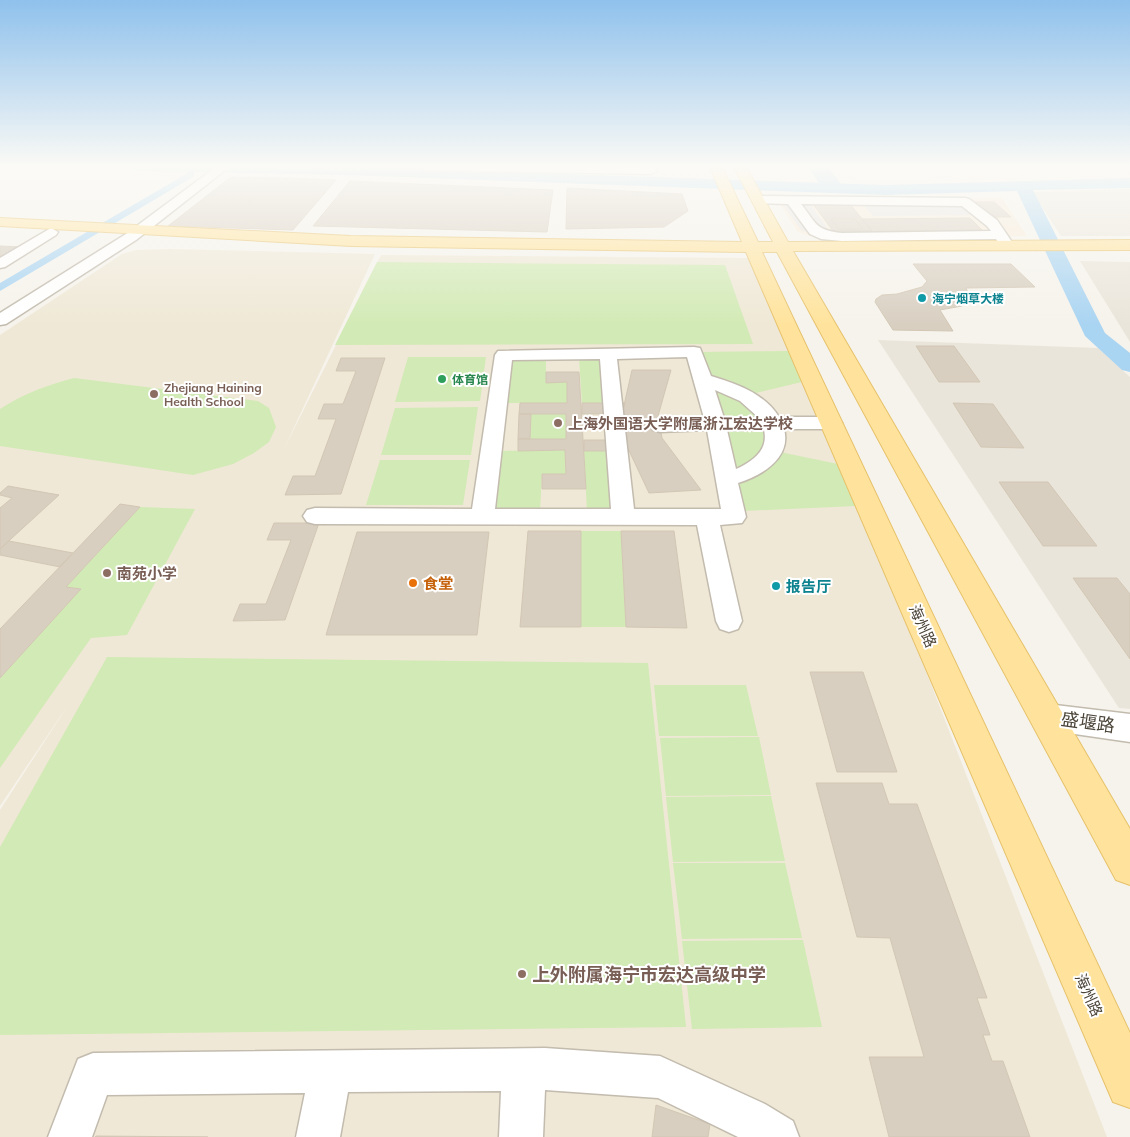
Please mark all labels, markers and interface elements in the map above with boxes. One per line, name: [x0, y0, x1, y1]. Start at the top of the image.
place label: 海宁烟草大楼: [932, 291, 1004, 306]
marker: 海宁烟草大楼: [916, 292, 928, 304]
place label: 体育馆: [452, 372, 488, 387]
marker: 体育馆: [436, 373, 448, 385]
place label: Zhejiang Haining Health School: [164, 380, 262, 409]
marker: Zhejiang Haining Health School: [148, 388, 160, 400]
place label: 上海外国语大学附属浙江宏达学校: [568, 414, 793, 433]
marker: 上海外国语大学附属浙江宏达学校: [552, 417, 564, 429]
place label: 南苑小学: [117, 564, 177, 583]
marker: 南苑小学: [101, 567, 113, 579]
place label: 食堂: [423, 574, 453, 593]
marker: 食堂: [407, 577, 419, 589]
place label: 报告厅: [786, 577, 831, 596]
marker: 报告厅: [770, 580, 782, 592]
street label: 海州路: [905, 602, 941, 650]
street label: 盛堰路: [1060, 707, 1116, 737]
place label: 上外附属海宁市宏达高级中学: [532, 963, 766, 986]
marker: 上外附属海宁市宏达高级中学: [516, 968, 528, 980]
street label: 海州路: [1071, 971, 1107, 1019]

